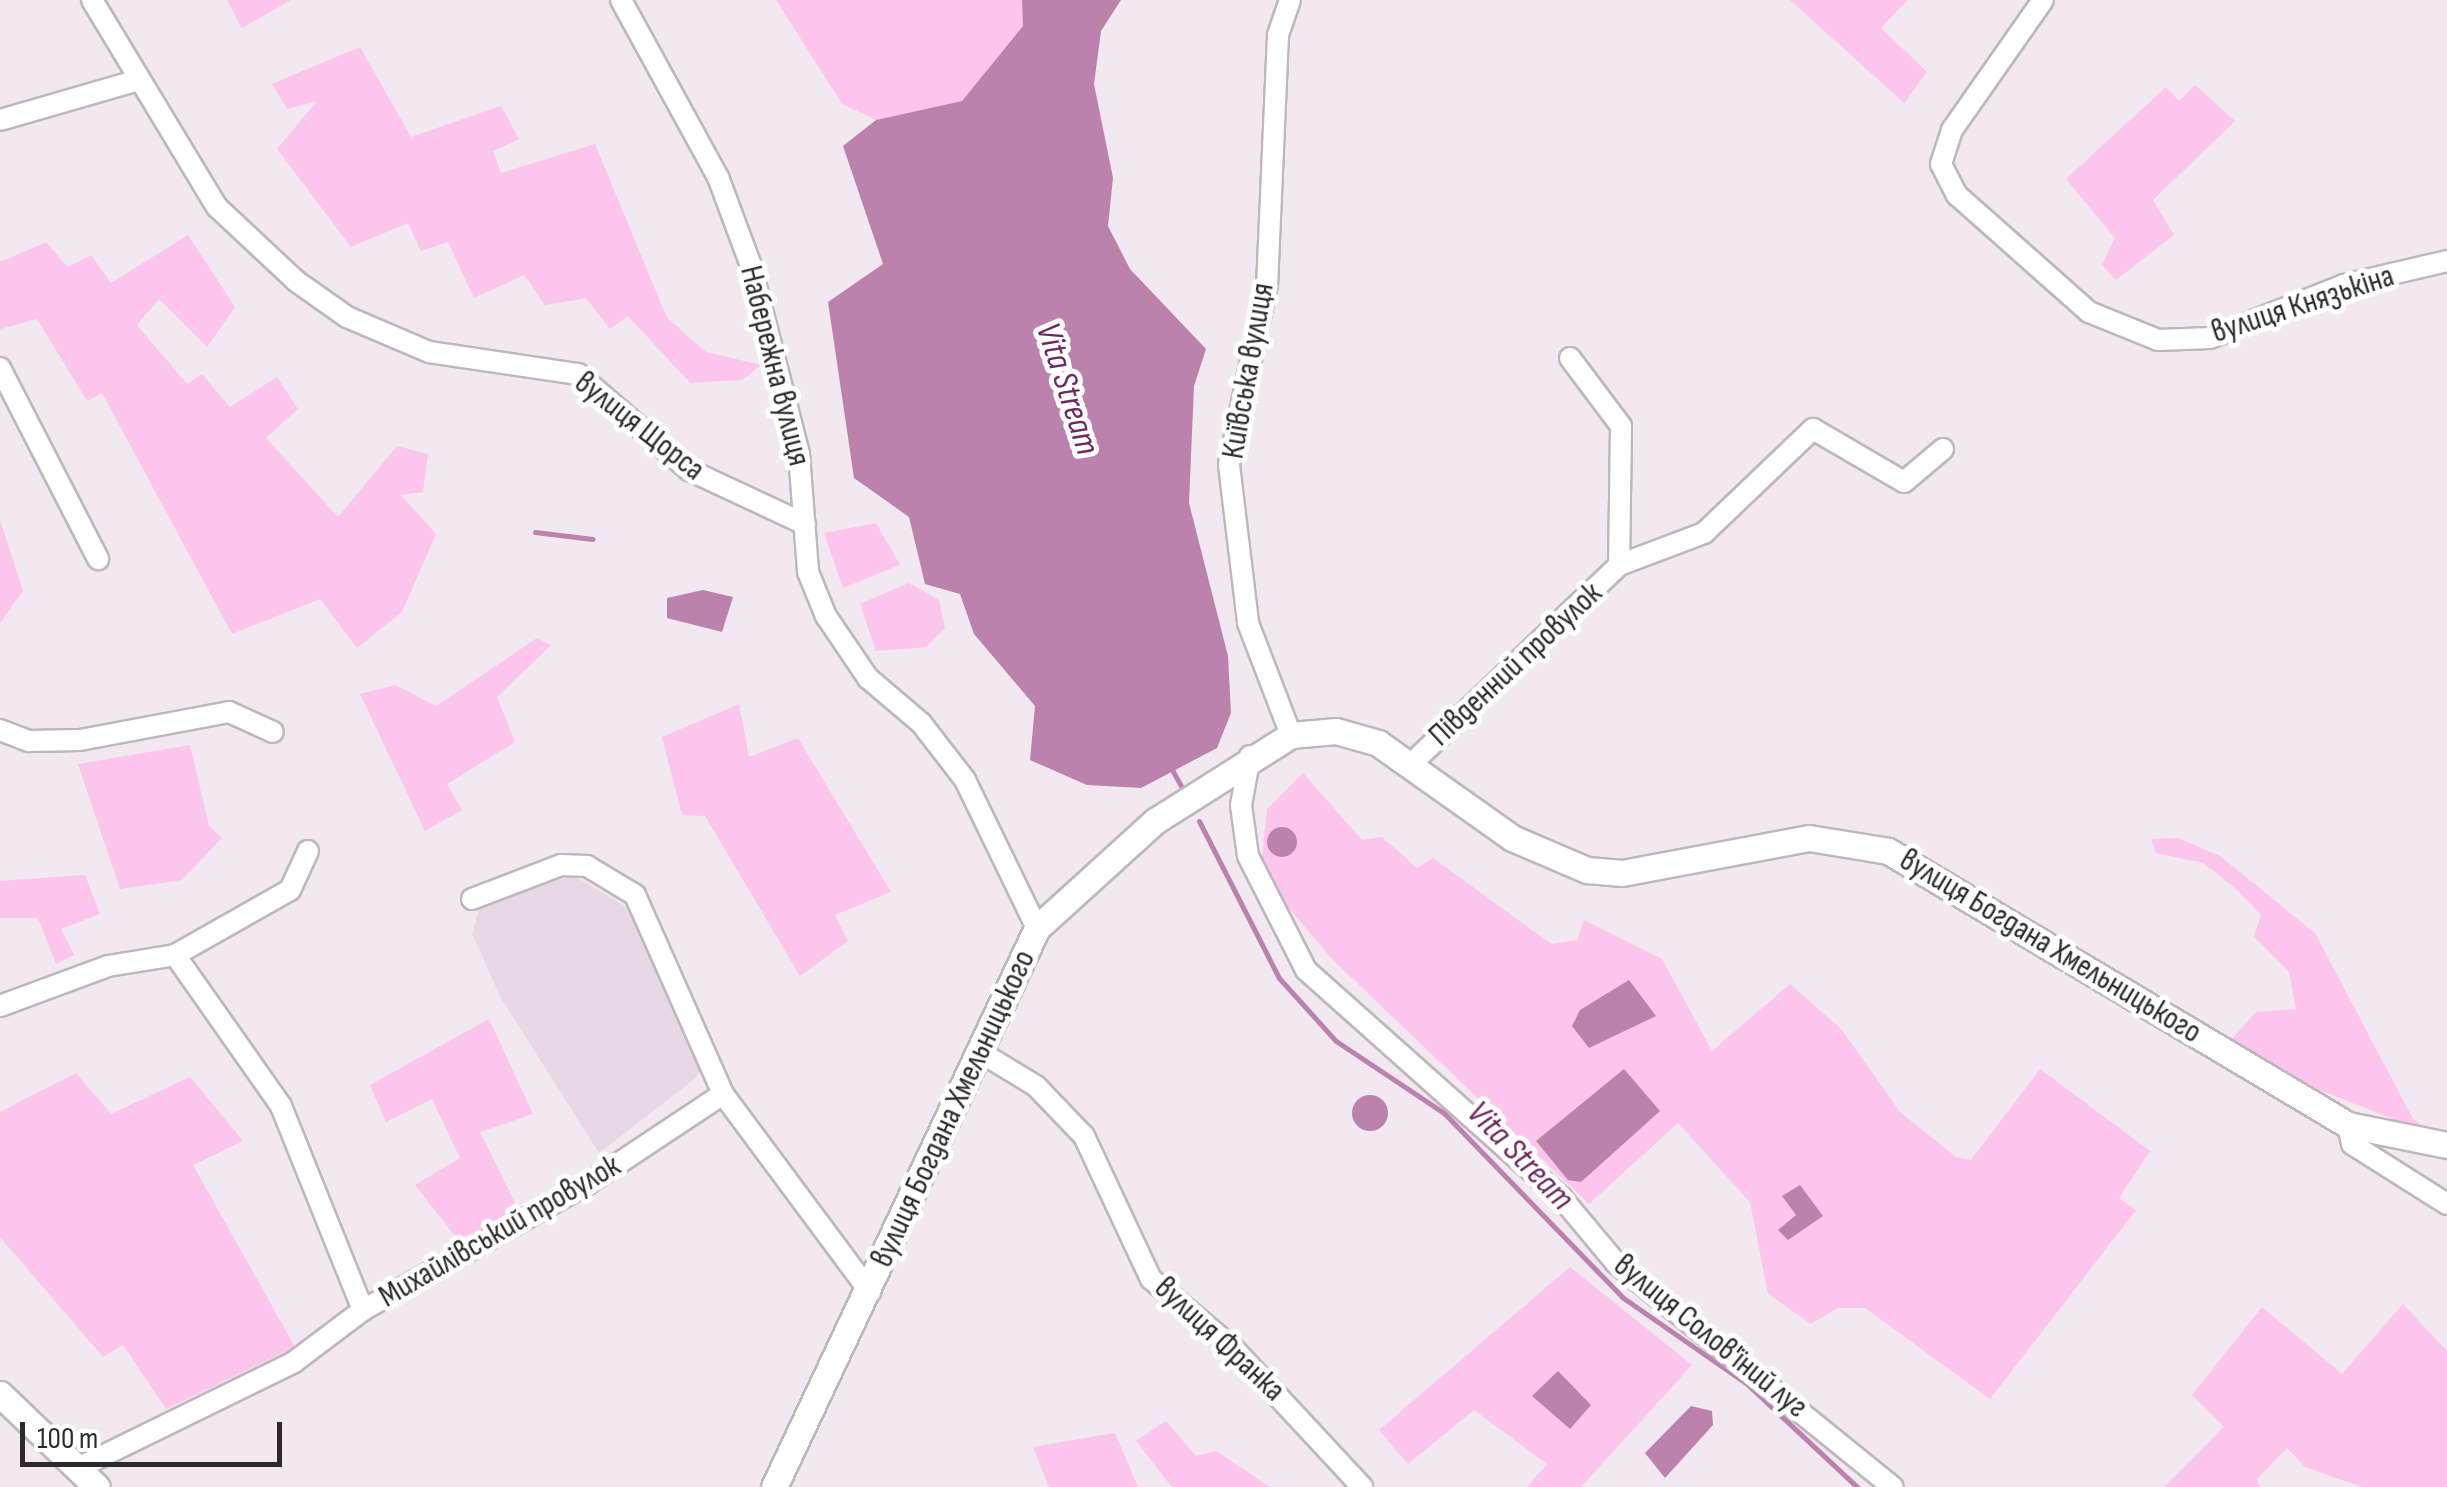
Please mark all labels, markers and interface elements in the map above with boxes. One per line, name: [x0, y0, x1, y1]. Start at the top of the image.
street label: вулиця Князькіна: [2207, 257, 2399, 353]
street label: Набережна вулиця: [731, 262, 817, 470]
street label: Київська вулиця: [1215, 280, 1283, 462]
water label: Vita Stream: [1026, 318, 1108, 460]
street label: вулиця Щорса: [566, 364, 712, 490]
street label: Південний провулок: [1422, 575, 1610, 755]
street label: вулиця Богдана Хмельницького: [1892, 842, 2208, 1052]
street label: вулиця Богдана Хмельницького: [864, 944, 1044, 1274]
water label: Vita Stream: [1458, 1093, 1582, 1219]
street label: Михайлівський провулок: [373, 1147, 627, 1317]
street label: вулиця Солов'їний луг: [1605, 1247, 1815, 1427]
street label: вулиця Франка: [1146, 1270, 1292, 1410]
scale bar: [25, 1402, 288, 1464]
text: 100 m: [37, 1421, 98, 1457]

